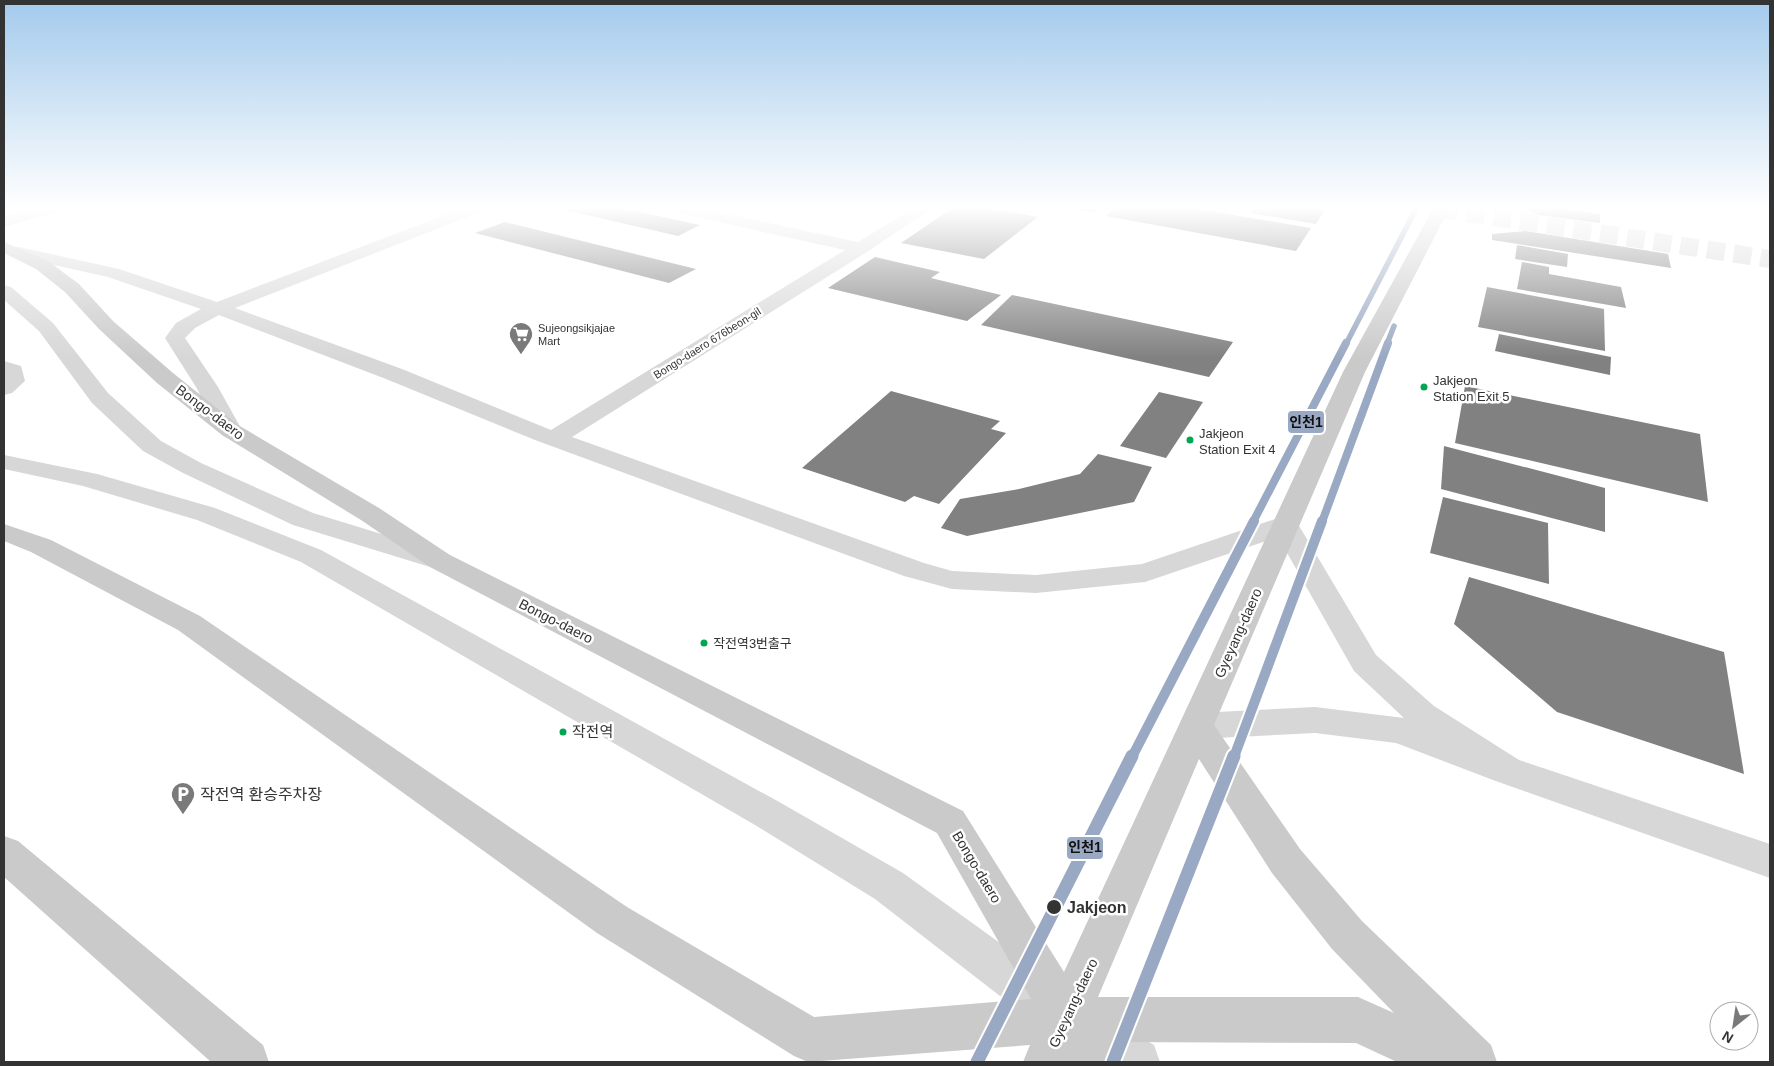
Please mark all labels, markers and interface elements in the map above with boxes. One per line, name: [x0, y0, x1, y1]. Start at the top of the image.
street label: Bongo-daero 676beon-gil: [651, 305, 763, 381]
supermarket icon: Sujeongsikjajae Mart: [508, 321, 534, 355]
place label: Sujeongsikjajae Mart: [538, 322, 615, 347]
place label: Jakjeon Station Exit 5: [1433, 373, 1510, 404]
street label: Bongo-daero: [173, 381, 247, 443]
marker: Jakjeon Station Exit 5: [1419, 382, 1429, 392]
line badge: 인천1: [1287, 410, 1325, 434]
text: 인천1: [1289, 414, 1323, 430]
place label: Jakjeon Station Exit 4: [1199, 426, 1276, 457]
marker: Jakjeon Station Exit 4: [1185, 435, 1195, 445]
street label: Gyeyang-daero: [1211, 585, 1265, 680]
street label: Bongo-daero: [516, 595, 596, 647]
place label: 작전역3번출구: [713, 636, 792, 651]
marker: 작전역3번출구: [699, 638, 709, 648]
place label: 작전역: [572, 723, 613, 740]
marker: 작전역: [558, 727, 568, 737]
parking icon: 작전역 환승주차장: [170, 781, 196, 815]
place label: 작전역 환승주차장: [200, 786, 322, 803]
street label: Bongo-daero: [949, 828, 1005, 906]
line badge: 인천1: [1066, 836, 1104, 860]
text: 인천1: [1068, 839, 1102, 855]
marker: Jakjeon: [1045, 898, 1063, 916]
place label: Jakjeon: [1067, 899, 1127, 916]
street label: Gyeyang-daero: [1045, 956, 1101, 1050]
north arrow: [1709, 1001, 1759, 1051]
text: N: [1719, 1028, 1736, 1047]

